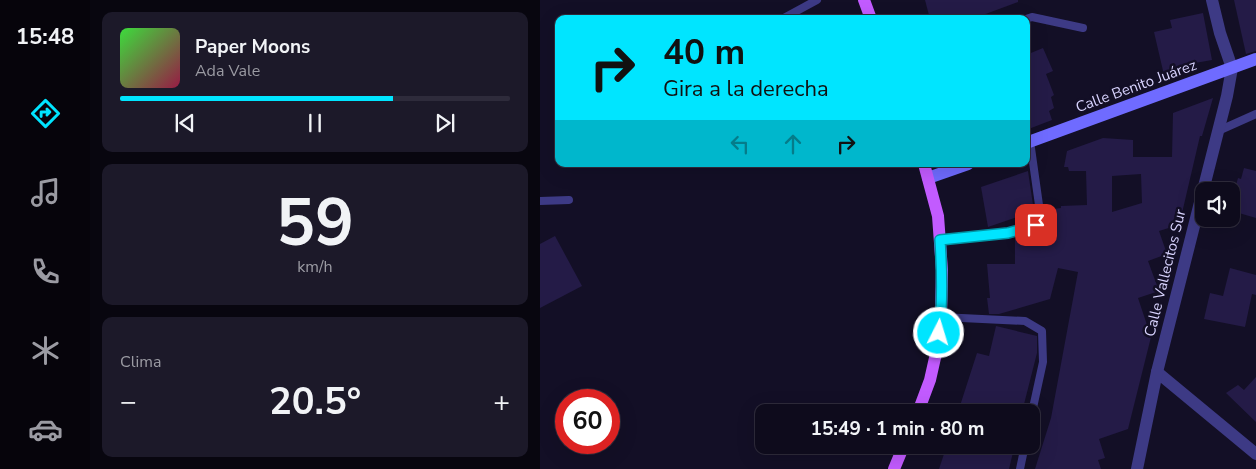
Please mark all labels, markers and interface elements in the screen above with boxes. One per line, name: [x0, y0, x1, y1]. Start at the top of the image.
text: 15:48: [16, 22, 74, 52]
text: 40 m: [663, 29, 745, 76]
text: Paper Moons: [195, 34, 310, 60]
icon: right: [580, 35, 645, 100]
street label: Calle Benito Juárez: [1073, 55, 1199, 117]
text: Ada Vale: [195, 60, 260, 82]
text: Gira a la derecha: [663, 74, 829, 104]
icon: directions: [28, 96, 63, 131]
icon: previous: [171, 109, 199, 137]
icon: pause: [301, 109, 329, 137]
icon: next: [431, 109, 459, 137]
icon: left: [726, 130, 754, 158]
icon: ahead: [779, 130, 807, 158]
icon: right: [832, 130, 860, 158]
icon: music: [28, 175, 63, 210]
text: 59: [276, 179, 354, 268]
map controls: [1195, 182, 1240, 227]
button: sound: [1195, 182, 1240, 227]
pin: [1015, 204, 1057, 246]
street label: Calle Vallecitos Sur: [1139, 207, 1191, 339]
icon: arrive: [1022, 211, 1050, 239]
icon: phone: [28, 254, 63, 289]
text: km/h: [297, 256, 333, 278]
position arrow: [912, 306, 964, 358]
icon: climate: [28, 333, 63, 368]
text: Clima: [120, 351, 161, 373]
text: 20.5°: [269, 376, 361, 427]
text: −: [120, 383, 137, 421]
text: +: [493, 383, 510, 421]
speed limit sign: 60: [555, 389, 620, 454]
icon: car: [28, 412, 63, 447]
text: 15:49 · 1 min · 80 m: [810, 416, 985, 442]

